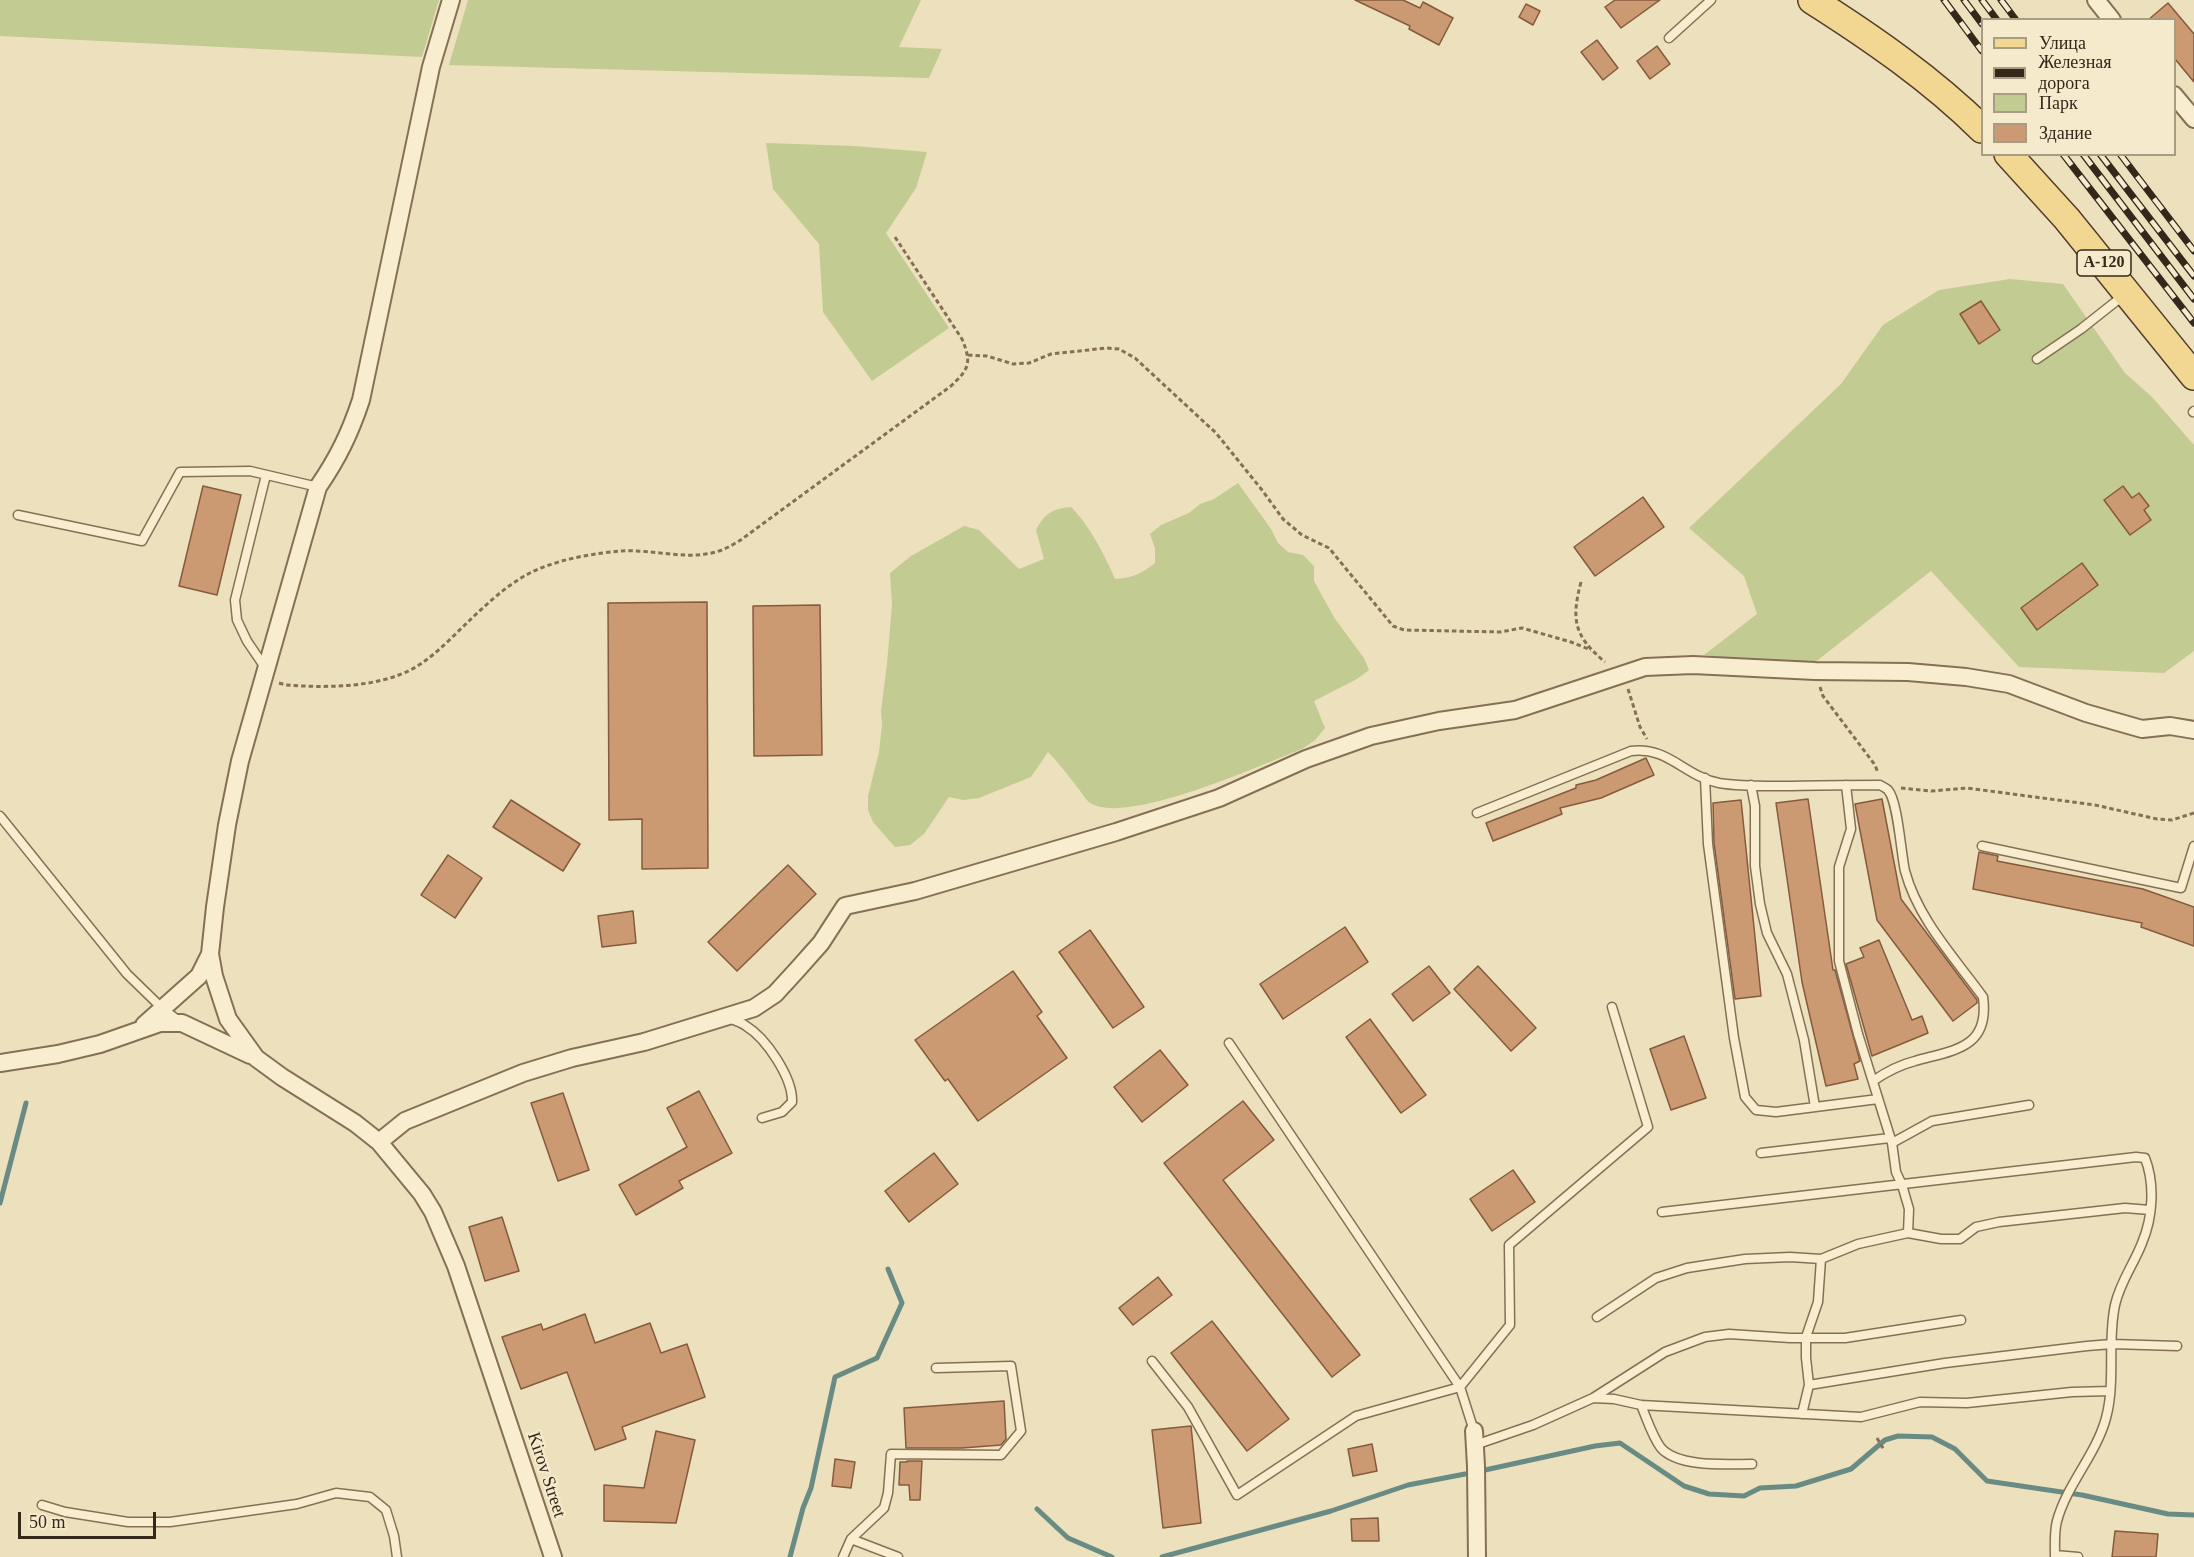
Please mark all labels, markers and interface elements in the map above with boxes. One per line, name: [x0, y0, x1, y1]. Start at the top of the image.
legend: [1981, 18, 2176, 156]
text: Улица: [2039, 33, 2086, 53]
text: Железная дорога: [2038, 52, 2112, 93]
text: Парк: [2039, 93, 2078, 113]
text: Здание: [2039, 123, 2092, 143]
road number: А-120: [2077, 250, 2131, 276]
street label: Kirov Street: [522, 1430, 570, 1520]
scale bar: [21, 1500, 159, 1538]
text: 50 m: [29, 1512, 66, 1532]

